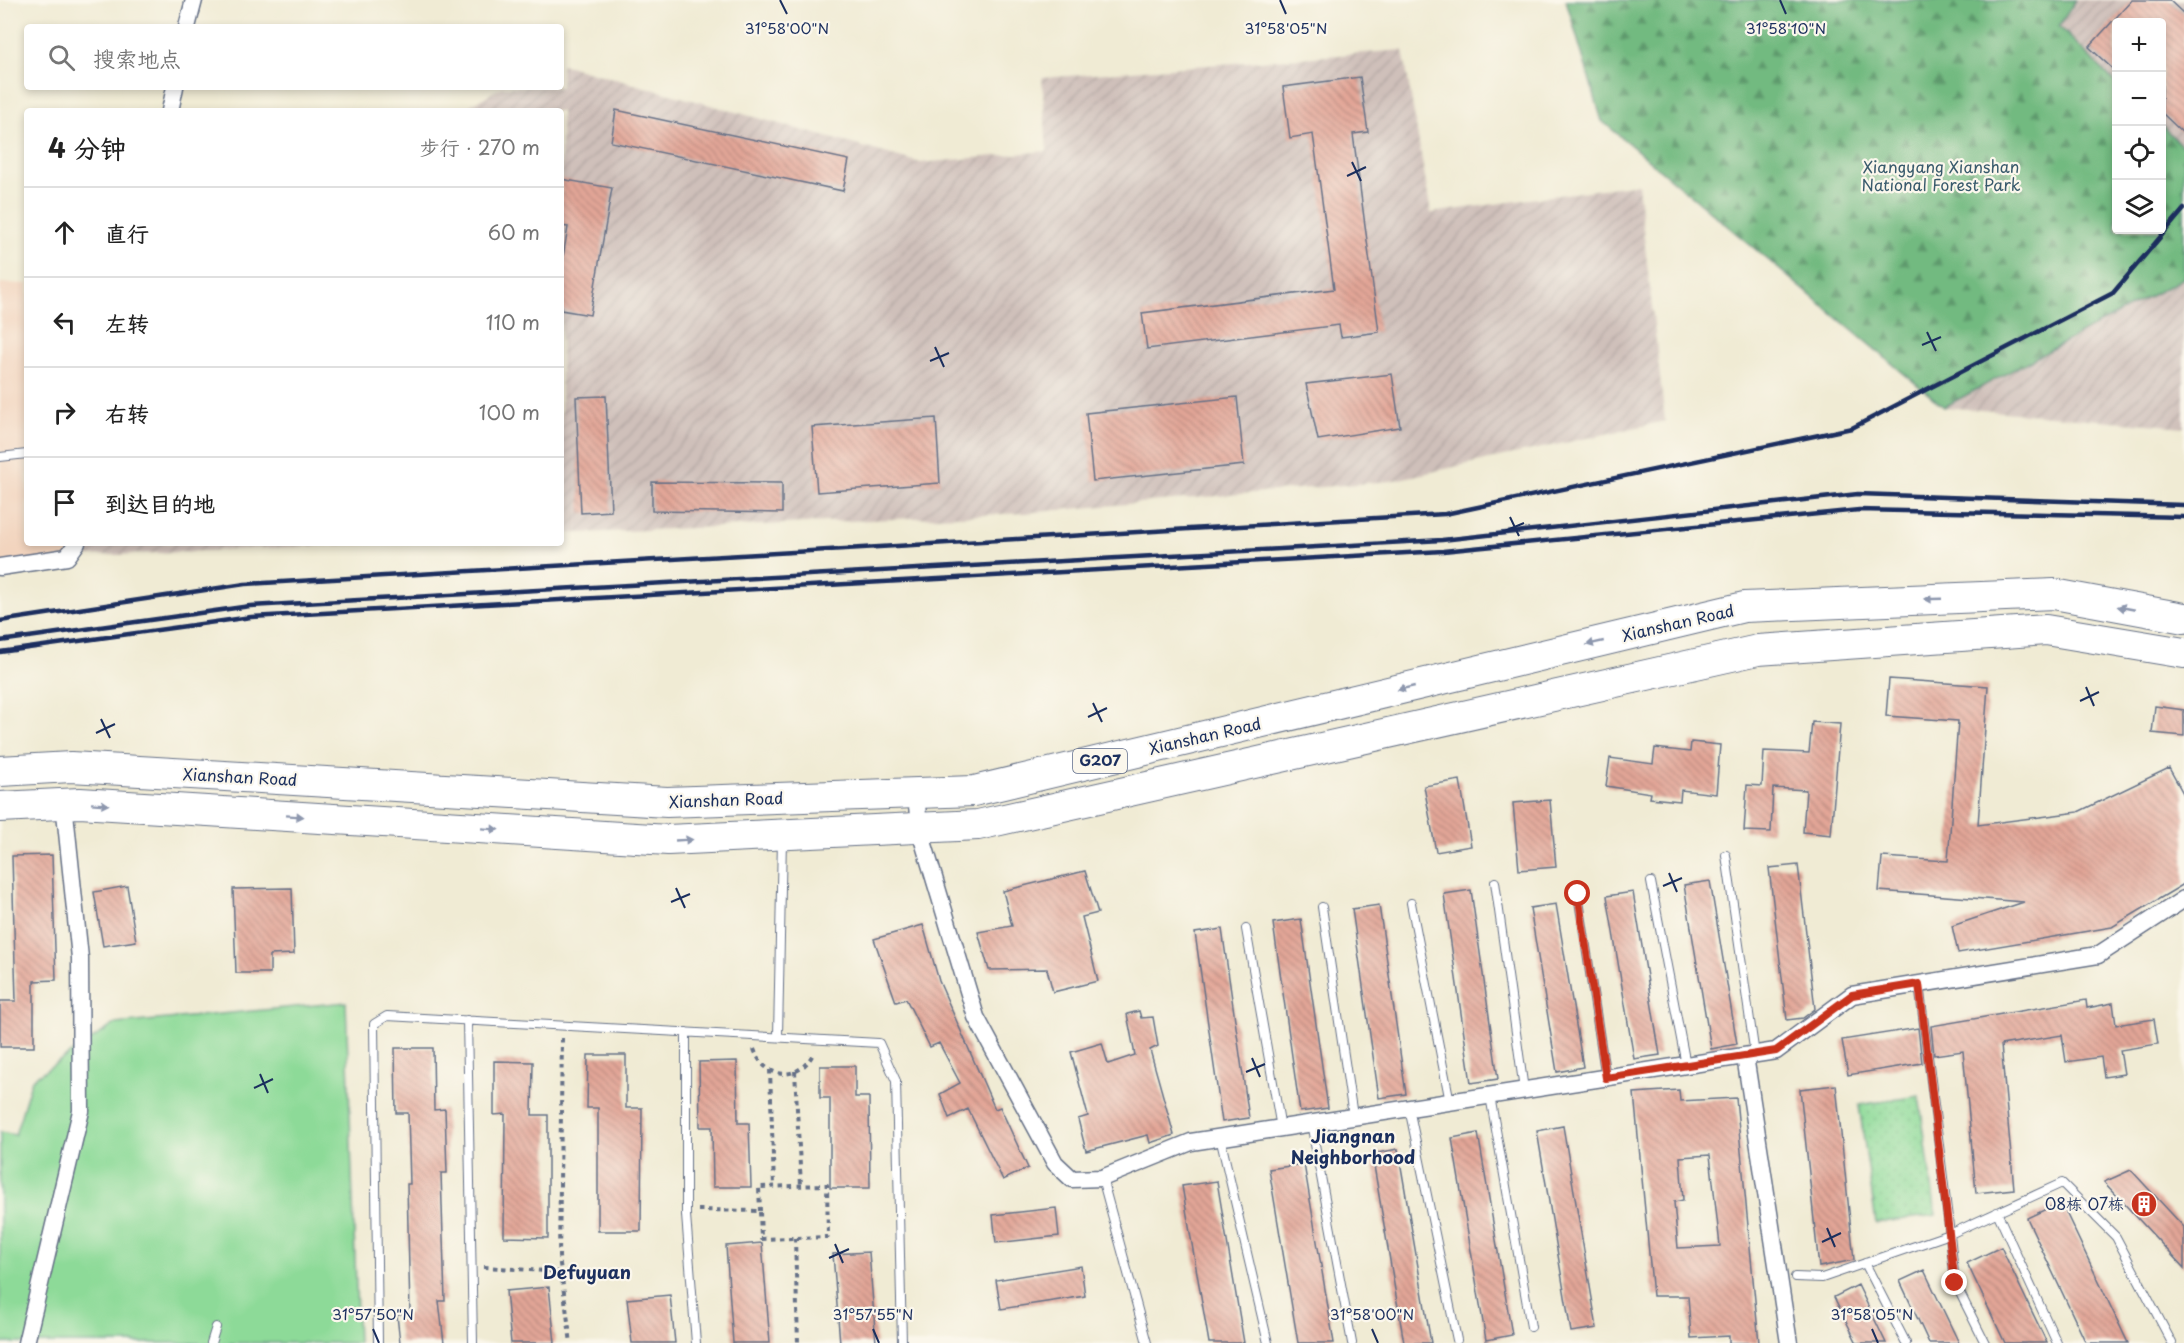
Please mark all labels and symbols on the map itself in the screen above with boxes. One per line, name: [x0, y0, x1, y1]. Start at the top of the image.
text: 31°58'00"N: [745, 16, 829, 39]
text: 31°58'05"N: [1245, 16, 1327, 39]
text: 31°58'10"N: [1746, 16, 1826, 39]
park label: Xiangyang Xianshan National Forest Park: [1861, 154, 2021, 196]
one-way arrow: [1923, 595, 1942, 604]
street label: Xianshan Road: [1619, 597, 1736, 647]
one-way arrow: [2117, 603, 2136, 612]
one-way arrow: [1586, 638, 1604, 648]
one-way arrow: [1396, 684, 1415, 694]
street label: Xianshan Road: [1146, 710, 1263, 760]
road number: G207: [1073, 749, 1127, 773]
street label: Xianshan Road: [182, 761, 298, 791]
street label: Xianshan Road: [668, 785, 784, 813]
one-way arrow: [91, 799, 110, 809]
one-way arrow: [285, 812, 304, 821]
one-way arrow: [480, 824, 499, 834]
one-way arrow: [675, 835, 694, 844]
route start: [1564, 880, 1590, 906]
district label: Jiangnan Neighborhood: [1291, 1122, 1415, 1170]
building icon: 08栋 07栋: [2129, 1189, 2159, 1219]
place label: 08栋 07栋: [2045, 1191, 2124, 1215]
district label: Defuyuan: [543, 1258, 631, 1285]
route end: [1941, 1269, 1967, 1295]
text: 31°57'50"N: [332, 1302, 414, 1325]
text: 31°57'55"N: [833, 1302, 913, 1325]
text: 31°58'00"N: [1330, 1302, 1414, 1325]
text: 31°58'05"N: [1831, 1302, 1913, 1325]

